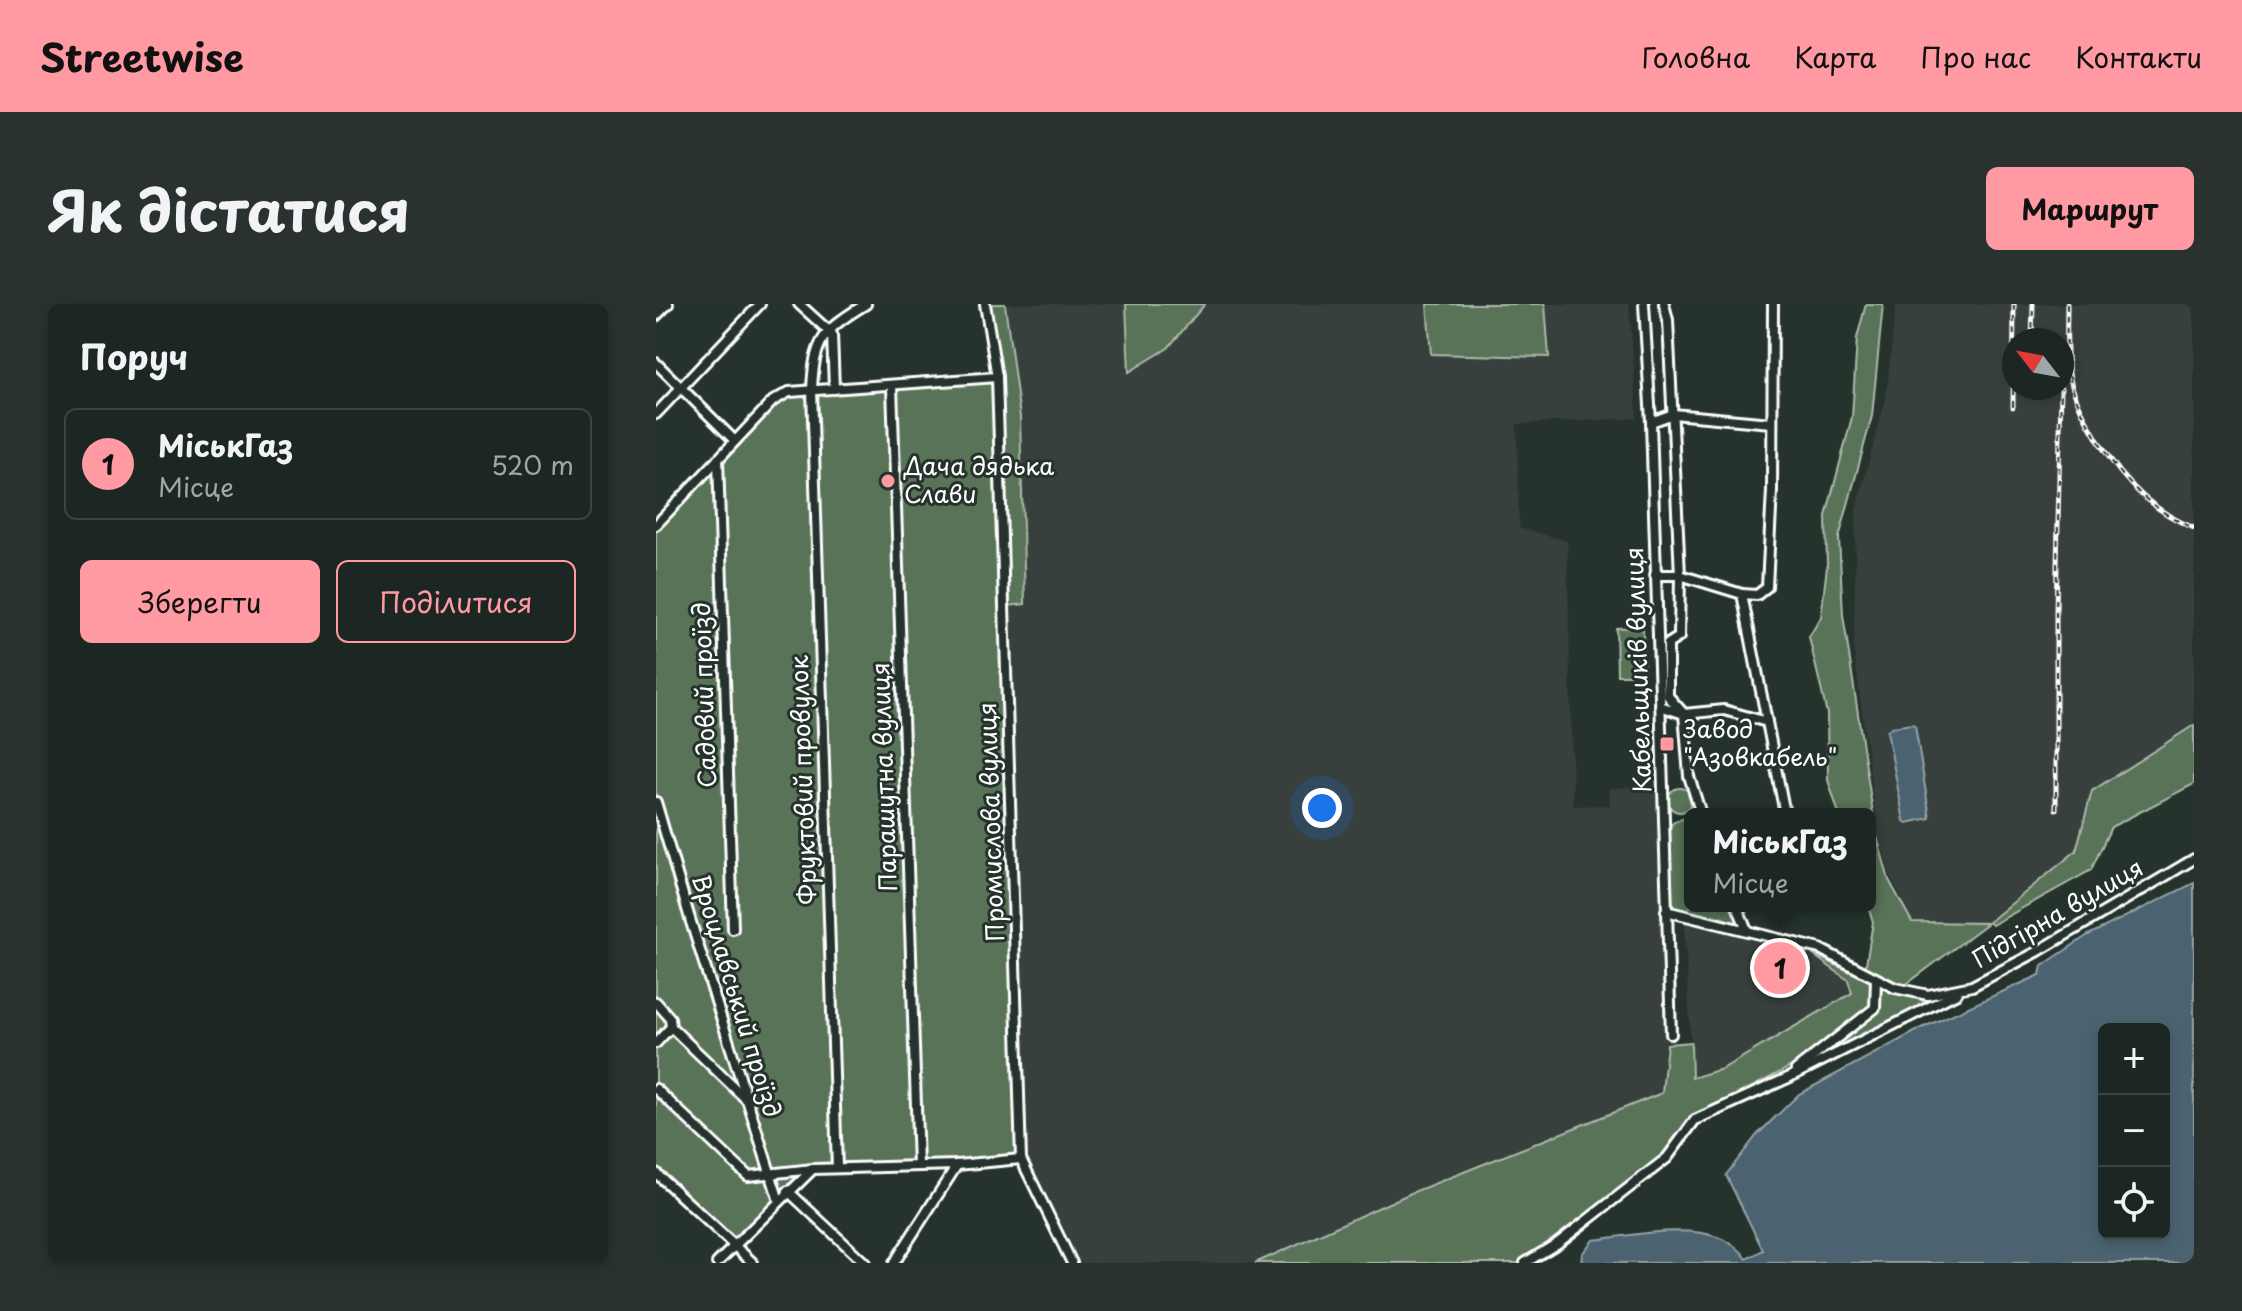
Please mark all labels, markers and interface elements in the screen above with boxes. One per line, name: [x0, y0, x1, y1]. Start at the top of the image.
text: Streetwise: [40, 28, 244, 85]
text: Головна: [1641, 35, 1750, 78]
text: Карта: [1794, 35, 1876, 78]
text: Про нас: [1920, 35, 2031, 78]
text: Контакти: [2075, 35, 2202, 78]
text: Як дістатися: [48, 166, 410, 251]
button: Маршрут: [1986, 167, 2194, 250]
north arrow: [2002, 328, 2074, 400]
text: Поруч: [80, 330, 188, 382]
text: МіськГаз: [158, 422, 293, 467]
text: 1: [102, 445, 114, 484]
text: 520 m: [491, 445, 574, 484]
place label: Дача дядька Слави: [903, 447, 1054, 511]
text: Місце: [158, 467, 234, 506]
marker: Дача дядька Слави: [879, 472, 897, 490]
street label: Кабельщиків вулиця: [1615, 546, 1659, 794]
button: Зберегти: [80, 560, 320, 643]
button: Поділитися: [336, 560, 576, 643]
street label: Садовий проїзд: [682, 602, 724, 789]
street label: Фруктовий провулок: [780, 654, 824, 905]
street label: Парашутна вулиця: [861, 662, 905, 892]
street label: Промислова вулиця: [968, 702, 1012, 942]
place label: Завод "Азовкабель": [1683, 710, 1838, 774]
marker: Завод "Азовкабель": [1658, 735, 1676, 753]
your location: [1302, 788, 1342, 828]
popup: [1684, 808, 1876, 912]
text: МіськГаз: [1712, 818, 1848, 863]
street label: Підгірна вулиця: [1965, 849, 2149, 976]
text: Місце: [1712, 863, 1788, 902]
street label: Вроцлавський проїзд: [684, 869, 792, 1121]
pin: 1: [1754, 938, 1806, 998]
map controls: [2098, 1023, 2170, 1239]
button: +: [2098, 1023, 2170, 1095]
button: −: [2098, 1095, 2170, 1167]
button: locate: [2098, 1167, 2170, 1239]

